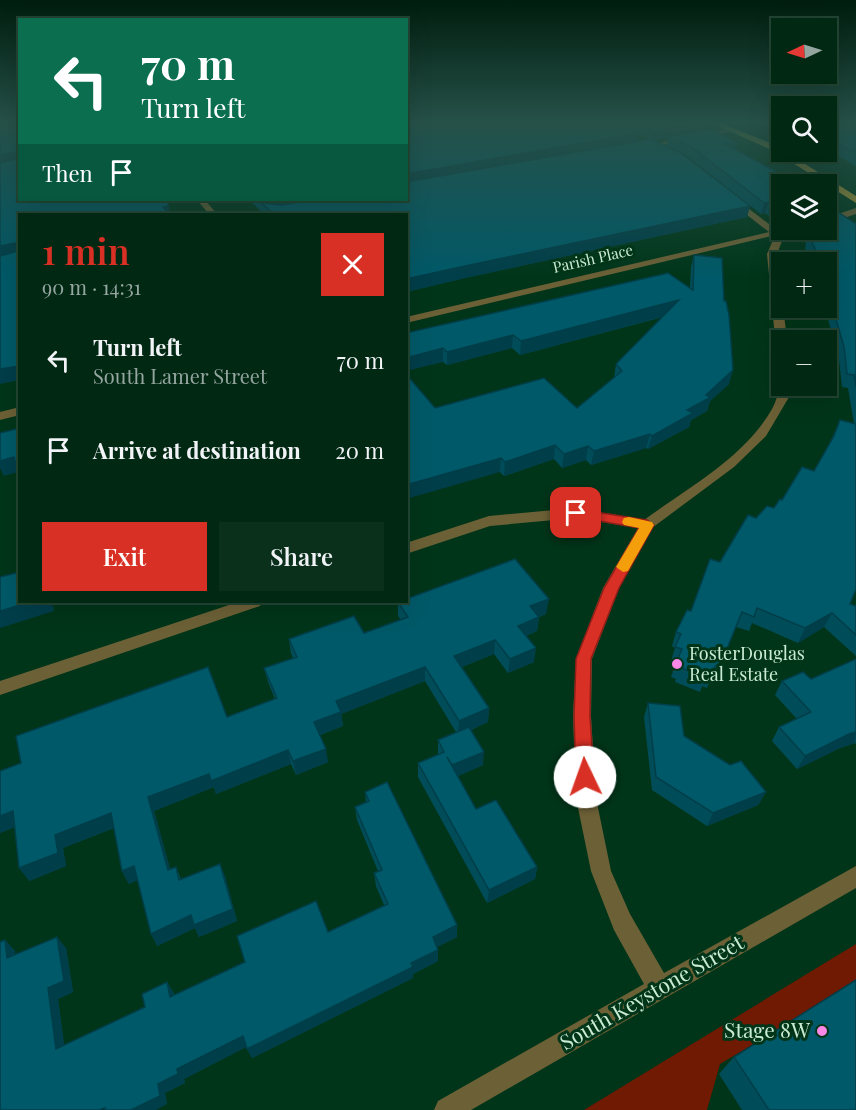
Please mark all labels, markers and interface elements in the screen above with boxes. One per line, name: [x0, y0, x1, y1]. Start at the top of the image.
north arrow: [771, 18, 837, 84]
map controls: [771, 18, 837, 396]
text: 70 m: [141, 35, 235, 91]
icon: left: [42, 42, 120, 120]
text: Turn left: [141, 89, 245, 125]
button: search: [771, 96, 837, 162]
icon: arrive: [105, 156, 138, 189]
text: Then: [42, 158, 93, 188]
button: layers: [771, 174, 837, 240]
text: 1 min: [42, 226, 130, 274]
button: close: [321, 233, 384, 296]
street label: Parish Place: [551, 239, 635, 277]
button: +: [771, 252, 837, 318]
text: 90 m · 14:31: [42, 273, 141, 300]
button: −: [771, 330, 837, 396]
text: Turn left: [93, 332, 182, 362]
icon: left: [42, 344, 75, 377]
text: 70 m: [337, 345, 384, 375]
text: South Lamer Street: [93, 362, 267, 389]
icon: arrive: [42, 434, 75, 467]
text: Arrive at destination: [93, 435, 301, 465]
text: 20 m: [335, 435, 384, 465]
pin: [550, 487, 601, 538]
icon: arrive: [559, 496, 592, 529]
button: Exit: [42, 522, 207, 591]
button: Share: [219, 522, 384, 591]
place label: FosterDouglas Real Estate: [689, 641, 805, 686]
marker: FosterDouglas Real Estate: [670, 657, 684, 671]
position arrow: [553, 745, 617, 809]
street label: South Keystone Street: [554, 927, 748, 1055]
place label: Stage 8W: [724, 1015, 811, 1043]
marker: Stage 8W: [815, 1024, 829, 1038]

